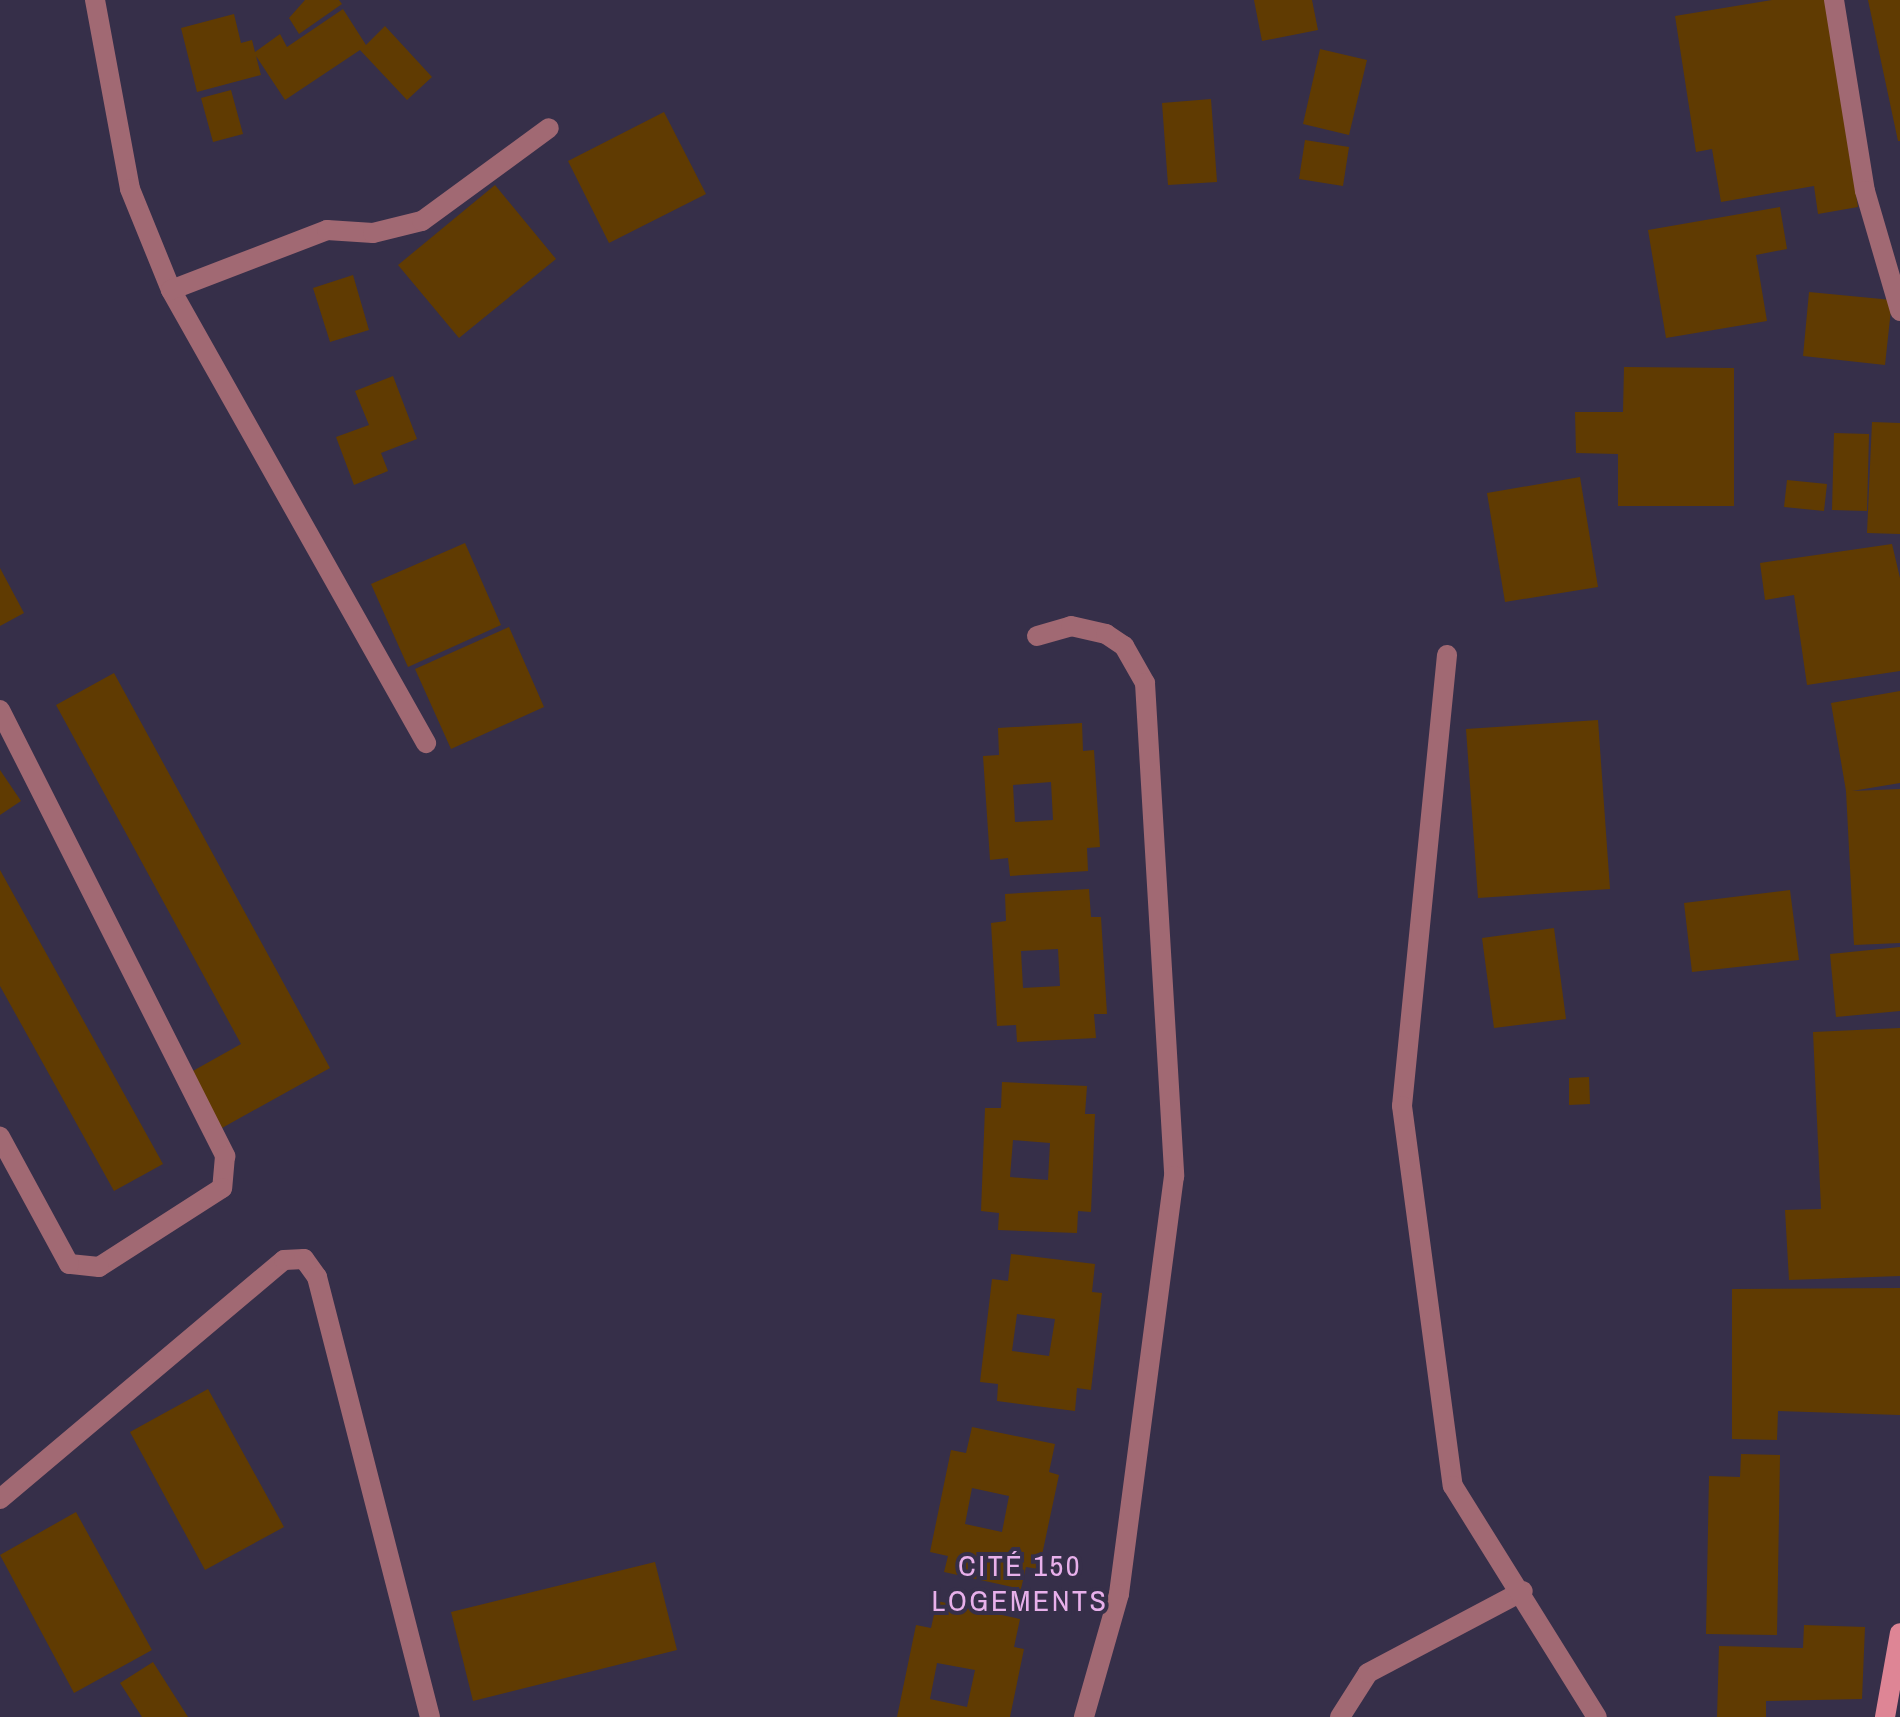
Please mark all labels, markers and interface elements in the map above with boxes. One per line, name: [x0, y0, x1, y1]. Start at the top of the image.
district label: CITÉ 150 LOGEMENTS: [932, 1547, 1108, 1618]

